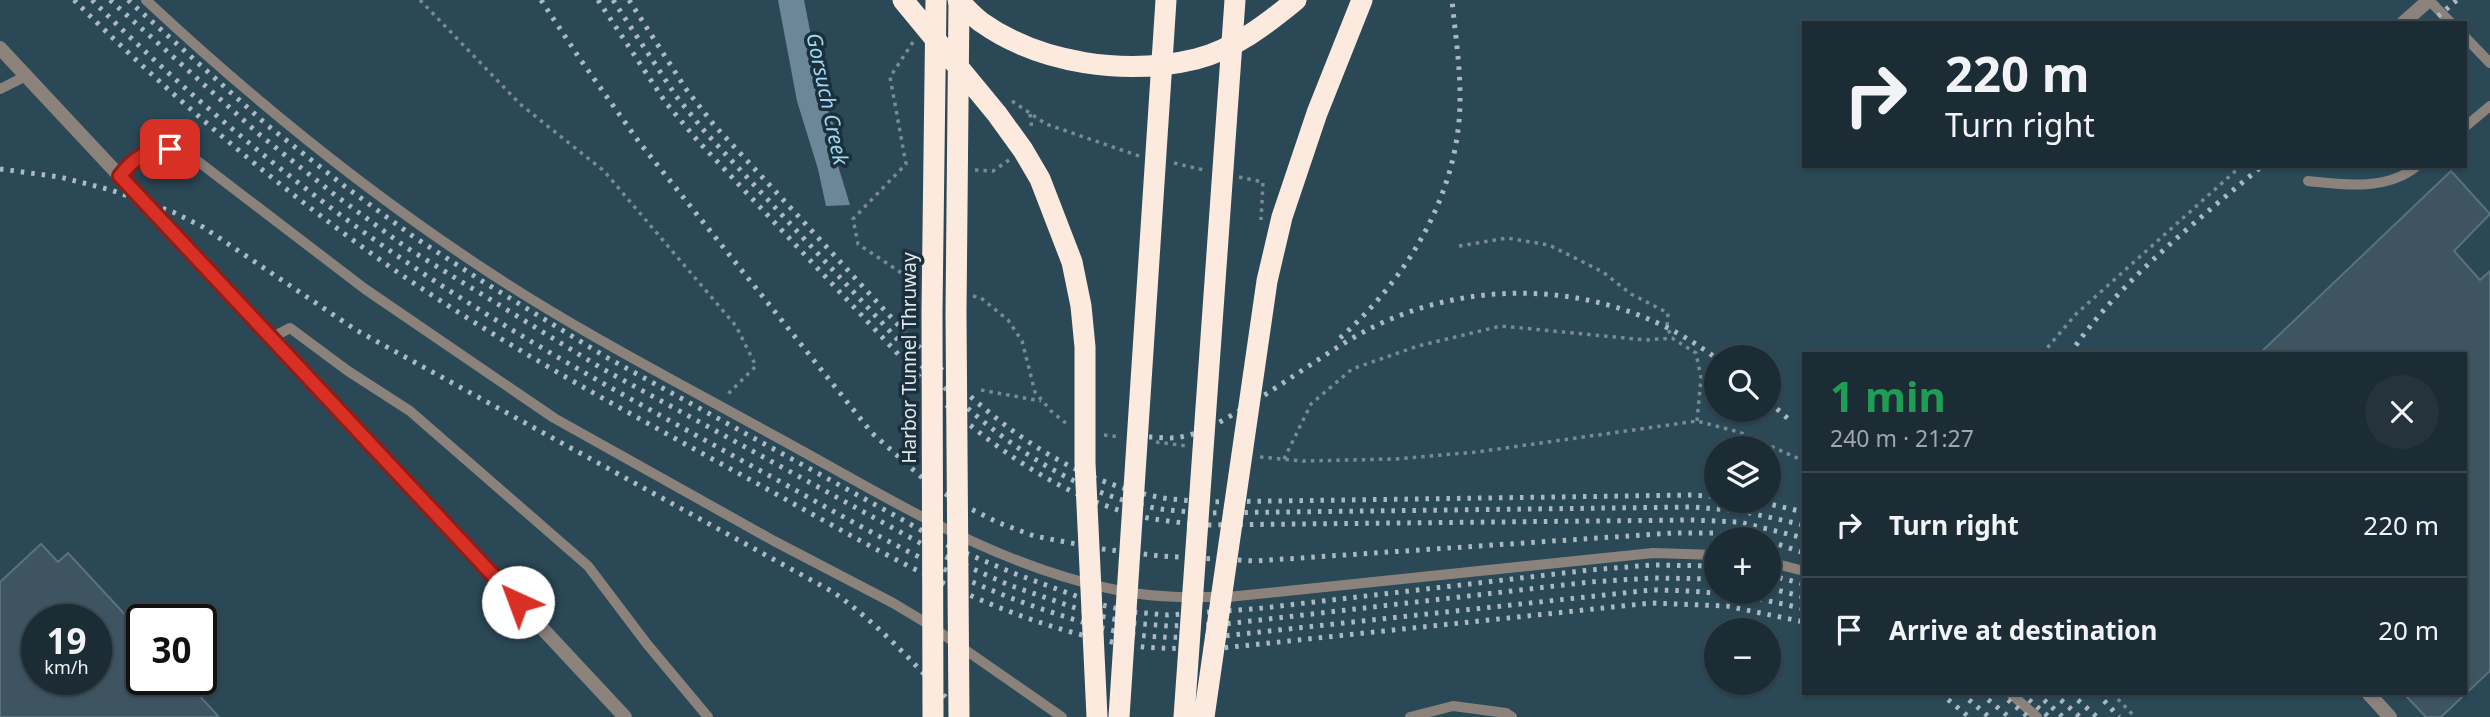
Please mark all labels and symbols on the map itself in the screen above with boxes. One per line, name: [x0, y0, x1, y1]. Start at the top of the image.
water label: Gorsuch Creek: [800, 30, 856, 169]
pin: [140, 119, 200, 179]
street label: Harbor Tunnel Thruway: [896, 252, 922, 464]
position arrow: [481, 565, 555, 639]
speed limit sign: 30: [126, 604, 217, 695]

